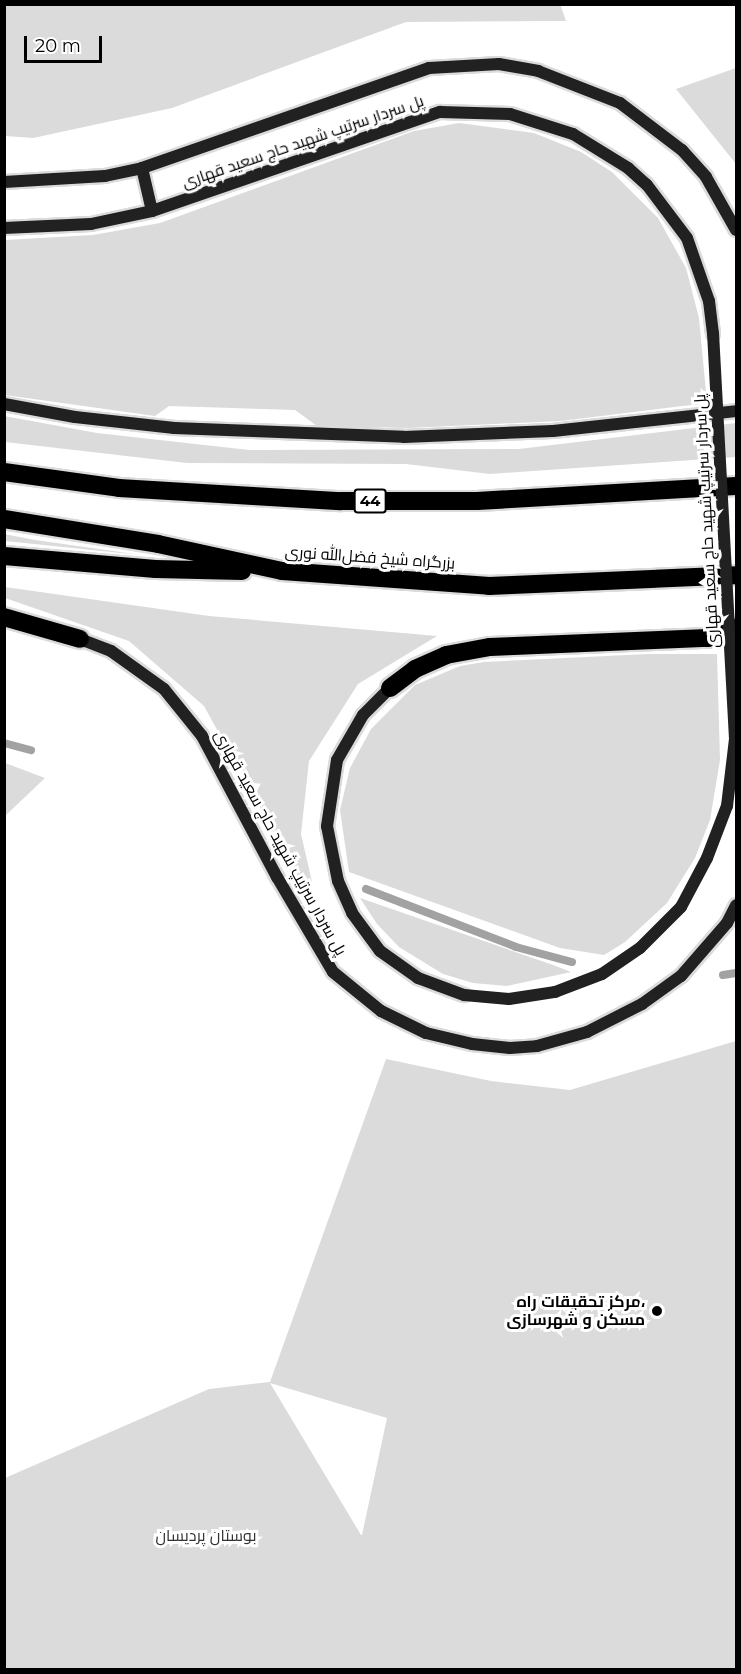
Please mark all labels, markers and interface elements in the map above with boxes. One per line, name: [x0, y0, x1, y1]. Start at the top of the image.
scale bar: [27, 24, 105, 62]
text: 20 m: [35, 35, 81, 57]
street label: پل سردار سرتیپ شهید حاج سعید قهاری: [180, 91, 426, 193]
street label: پل سردار سرتیپ شهید حاج سعید قهاری: [691, 393, 723, 649]
road number: 44: [354, 489, 386, 513]
street label: بزرگراه شیخ فضل‌الله نوری: [284, 542, 456, 574]
street label: پل سردار سرتیپ شهید حاج سعید قهاری: [210, 727, 350, 959]
place label: مرکز تحقیقات راه، مسکن و شهرسازی: [506, 1292, 645, 1330]
marker: مرکز تحقیقات راه، مسکن و شهرسازی: [650, 1304, 664, 1318]
park label: بوستان پردیسان: [155, 1526, 257, 1546]

